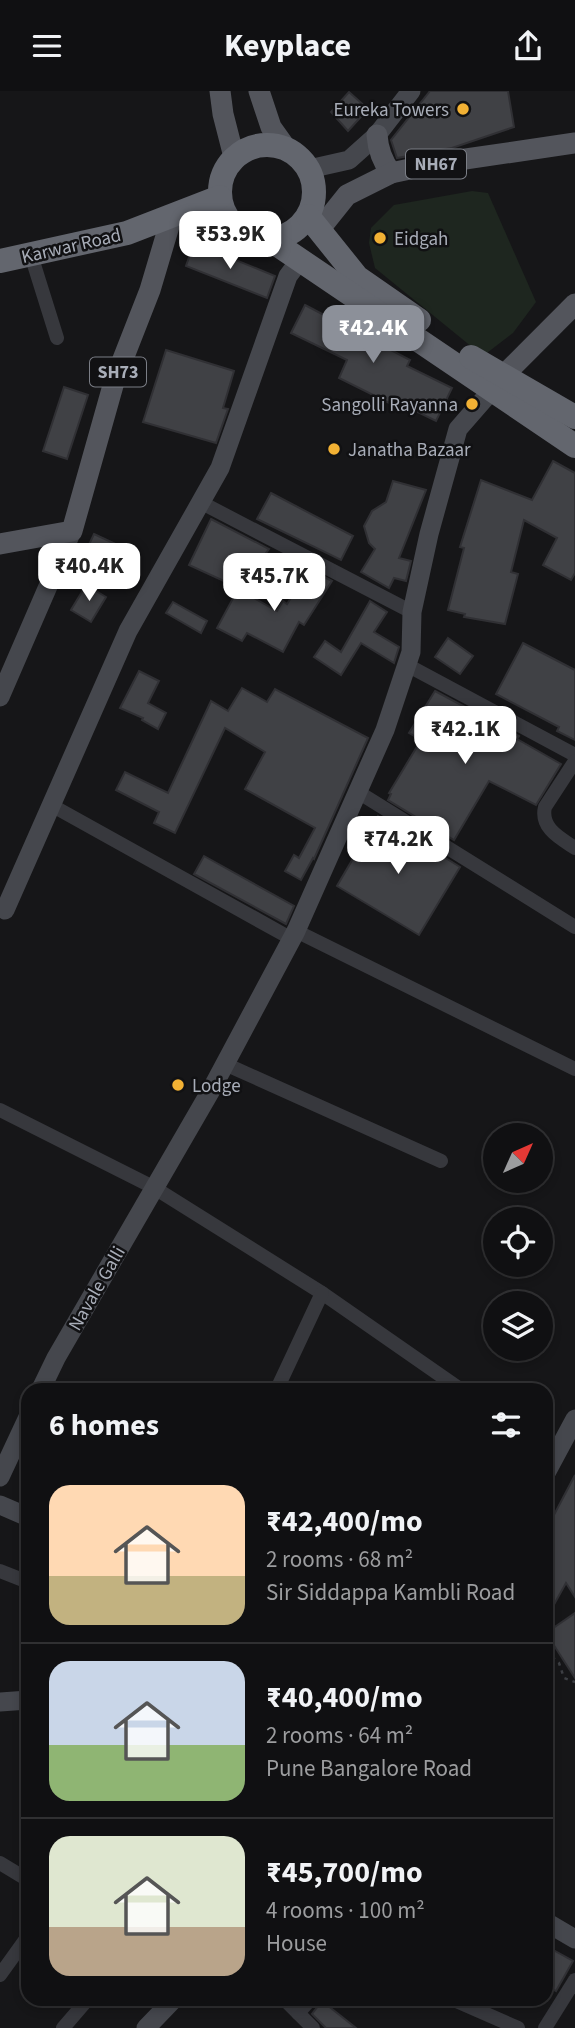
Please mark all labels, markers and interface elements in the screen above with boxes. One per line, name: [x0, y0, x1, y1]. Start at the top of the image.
text: Keyplace: [224, 23, 351, 69]
icon: menu: [28, 27, 66, 65]
icon: share: [509, 27, 547, 65]
place label: Eureka Towers: [334, 97, 449, 124]
marker: Eureka Towers: [455, 101, 471, 117]
road number: NH67: [406, 149, 466, 179]
pin: ₹53.9K: [173, 211, 287, 271]
text: ₹53.9K: [195, 217, 265, 250]
street label: Karwar Road: [19, 222, 124, 271]
place label: Eidgah: [394, 226, 448, 253]
marker: Eidgah: [372, 230, 388, 246]
pin: ₹42.4K: [316, 306, 430, 365]
text: ₹42.4K: [338, 311, 408, 344]
road number: SH73: [90, 358, 146, 387]
place label: Sangolli Rayanna: [321, 392, 458, 419]
marker: Sangolli Rayanna: [464, 396, 480, 412]
place label: Janatha Bazaar: [348, 437, 471, 464]
marker: Janatha Bazaar: [326, 441, 342, 457]
pin: ₹40.4K: [32, 543, 146, 603]
text: ₹40.4K: [54, 549, 124, 582]
pin: ₹45.7K: [217, 553, 331, 613]
text: ₹45.7K: [239, 559, 309, 592]
pin: ₹42.1K: [408, 707, 522, 766]
text: ₹42.1K: [430, 712, 500, 745]
pin: ₹74.2K: [341, 817, 455, 876]
text: ₹74.2K: [363, 822, 433, 855]
place label: Lodge: [192, 1073, 241, 1100]
marker: Lodge: [170, 1077, 186, 1093]
north arrow: [483, 1123, 553, 1193]
map controls: [483, 1123, 553, 1361]
button: locate: [483, 1207, 553, 1277]
street label: Navale Galli: [62, 1241, 132, 1336]
button: layers: [483, 1291, 553, 1361]
text: 6 homes: [49, 1404, 159, 1447]
icon: filters: [487, 1406, 525, 1444]
text: ₹42,400/mo: [266, 1500, 423, 1543]
icon: home: [105, 1513, 189, 1597]
text: 2 rooms · 68 m²: [266, 1543, 413, 1576]
text: Sir Siddappa Kambli Road: [266, 1576, 515, 1609]
text: ₹40,400/mo: [266, 1676, 423, 1719]
icon: home: [105, 1689, 189, 1773]
text: 2 rooms · 64 m²: [266, 1719, 413, 1752]
text: Pune Bangalore Road: [266, 1752, 472, 1785]
text: ₹45,700/mo: [266, 1851, 423, 1894]
icon: home: [105, 1864, 189, 1948]
text: 4 rooms · 100 m²: [266, 1894, 425, 1927]
text: House: [266, 1927, 327, 1960]

